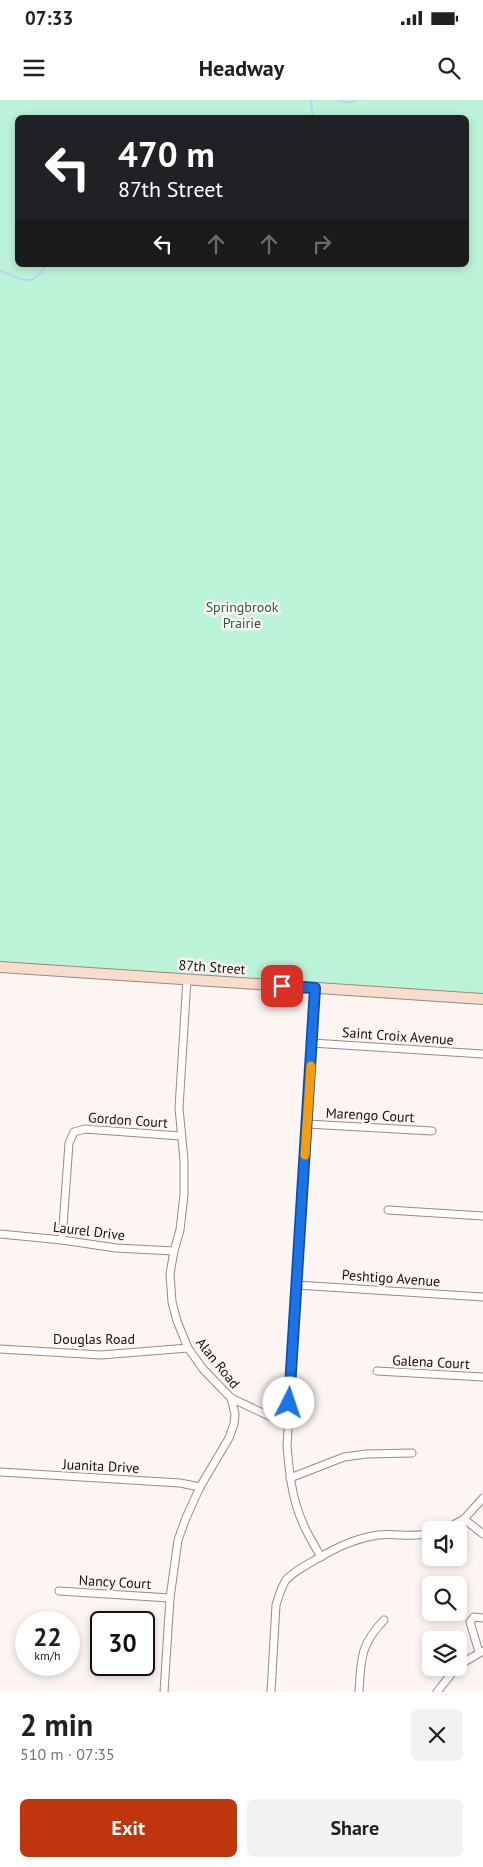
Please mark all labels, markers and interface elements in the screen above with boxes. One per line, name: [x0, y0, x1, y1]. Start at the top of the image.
text: 07:33: [25, 6, 73, 30]
icon: menu: [20, 54, 48, 82]
text: Headway: [199, 54, 284, 82]
icon: search: [435, 54, 463, 82]
text: 470 m: [118, 131, 215, 177]
icon: left: [35, 135, 100, 200]
text: 87th Street: [118, 175, 223, 203]
icon: left: [149, 230, 177, 258]
icon: ahead: [202, 230, 230, 258]
icon: ahead: [255, 230, 283, 258]
icon: right: [308, 230, 336, 258]
park label: Springbrook Prairie: [206, 598, 279, 632]
street label: 87th Street: [178, 956, 246, 978]
pin: [261, 965, 303, 1007]
icon: arrive: [268, 972, 296, 1000]
street label: Saint Croix Avenue: [342, 1023, 454, 1049]
street label: Marengo Court: [325, 1104, 415, 1126]
street label: Gordon Court: [88, 1108, 169, 1132]
street label: Laurel Drive: [52, 1218, 126, 1244]
street label: Peshtigo Avenue: [341, 1266, 441, 1290]
street label: Douglas Road: [53, 1330, 135, 1348]
street label: Alan Road: [192, 1334, 244, 1392]
street label: Galena Court: [392, 1351, 470, 1373]
position arrow: [262, 1376, 314, 1428]
street label: Juanita Drive: [61, 1455, 140, 1477]
map controls: [422, 1521, 467, 1676]
button: sound: [422, 1521, 467, 1566]
street label: Nancy Court: [78, 1571, 152, 1593]
button: search: [422, 1576, 467, 1621]
speed limit sign: 30: [90, 1611, 155, 1676]
text: 22: [33, 1621, 62, 1653]
button: layers: [422, 1631, 467, 1676]
text: km/h: [34, 1648, 61, 1663]
text: 2 min: [20, 1705, 93, 1744]
button: close: [411, 1709, 463, 1761]
text: 510 m · 07:35: [20, 1744, 115, 1764]
button: Exit: [20, 1799, 237, 1857]
button: Share: [247, 1799, 463, 1857]

